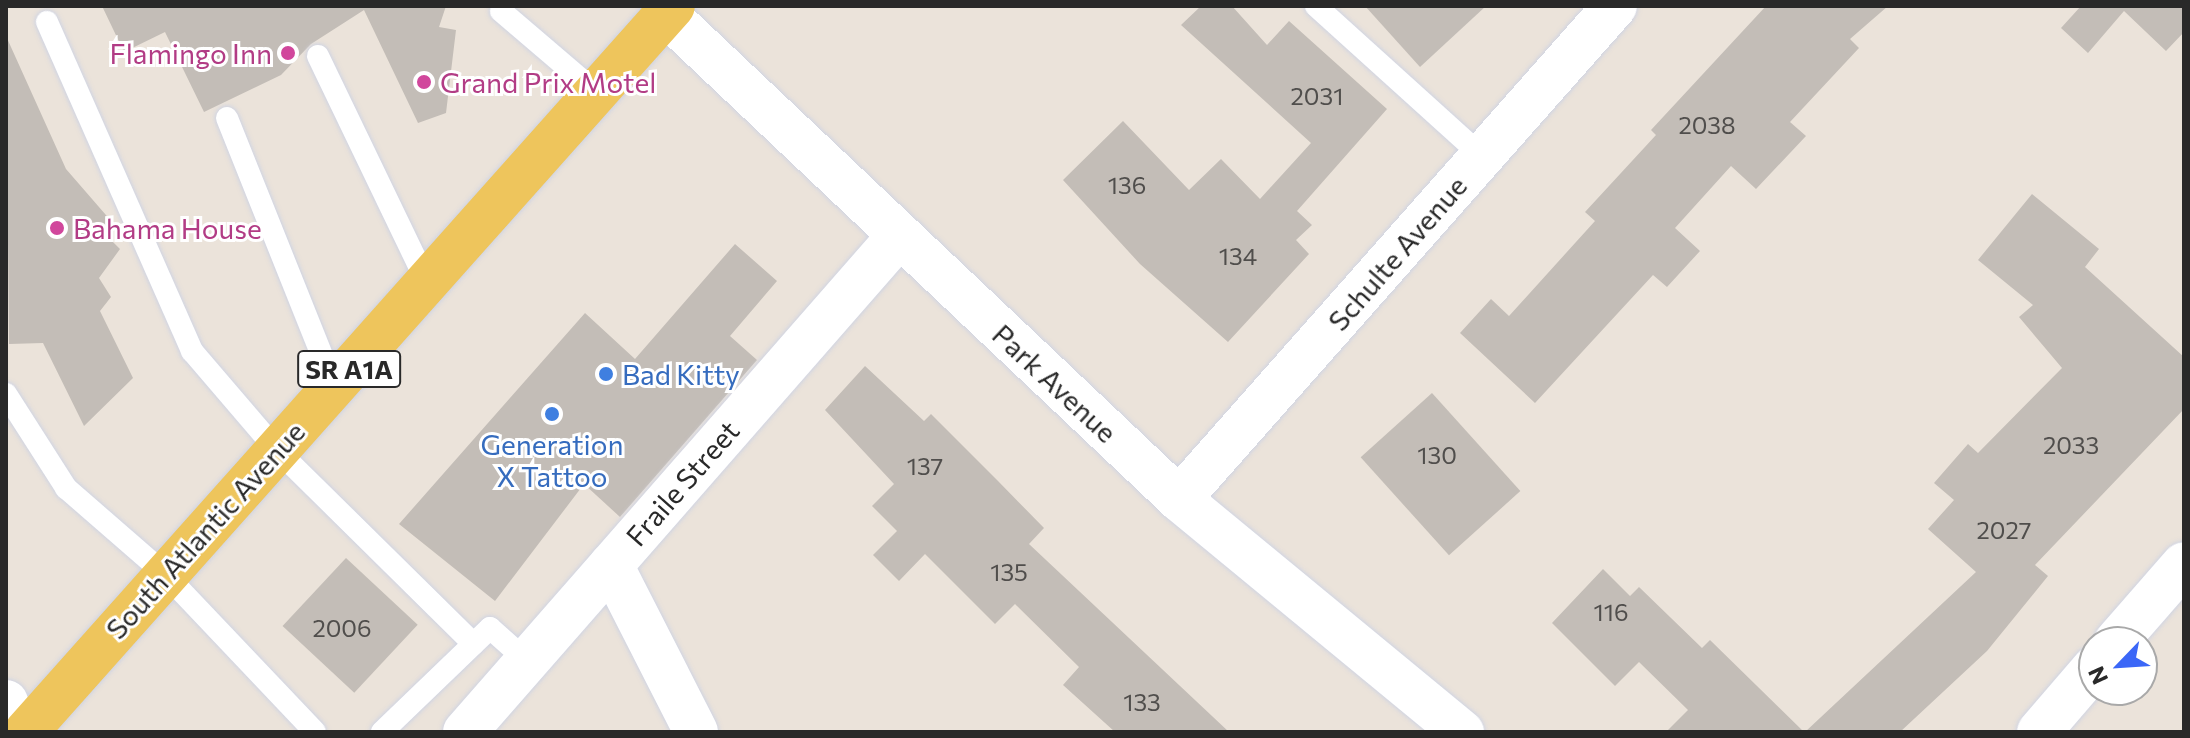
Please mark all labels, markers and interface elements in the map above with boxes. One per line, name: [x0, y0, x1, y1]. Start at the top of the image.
place label: Flamingo Inn: [110, 36, 272, 70]
marker: Flamingo Inn: [279, 44, 297, 62]
place label: Grand Prix Motel: [440, 65, 656, 99]
marker: Grand Prix Motel: [415, 73, 433, 91]
house number: 2031: [1291, 82, 1343, 110]
house number: 2038: [1678, 111, 1736, 139]
street label: Schulte Avenue: [1321, 169, 1473, 337]
house number: 136: [1108, 171, 1146, 199]
place label: Bahama House: [73, 211, 262, 245]
marker: Bahama House: [48, 219, 66, 237]
house number: 134: [1219, 242, 1257, 270]
street label: Park Avenue: [986, 317, 1124, 449]
road number: SR A1A: [297, 347, 401, 391]
place label: Bad Kitty: [622, 357, 740, 391]
marker: Bad Kitty: [597, 365, 615, 383]
marker: Generation X Tattoo: [543, 405, 561, 423]
street label: Fraile Street: [619, 414, 745, 552]
street label: South Atlantic Avenue: [99, 415, 311, 645]
place label: Generation X Tattoo: [480, 427, 624, 493]
house number: 2033: [2043, 431, 2099, 459]
house number: 130: [1417, 441, 1457, 469]
house number: 137: [907, 452, 943, 480]
house number: 2027: [1977, 516, 2031, 544]
house number: 135: [990, 558, 1028, 586]
house number: 116: [1593, 598, 1629, 626]
house number: 2006: [312, 614, 372, 642]
north arrow: [2078, 626, 2158, 706]
text: N: [2082, 662, 2113, 689]
house number: 133: [1123, 688, 1161, 716]

